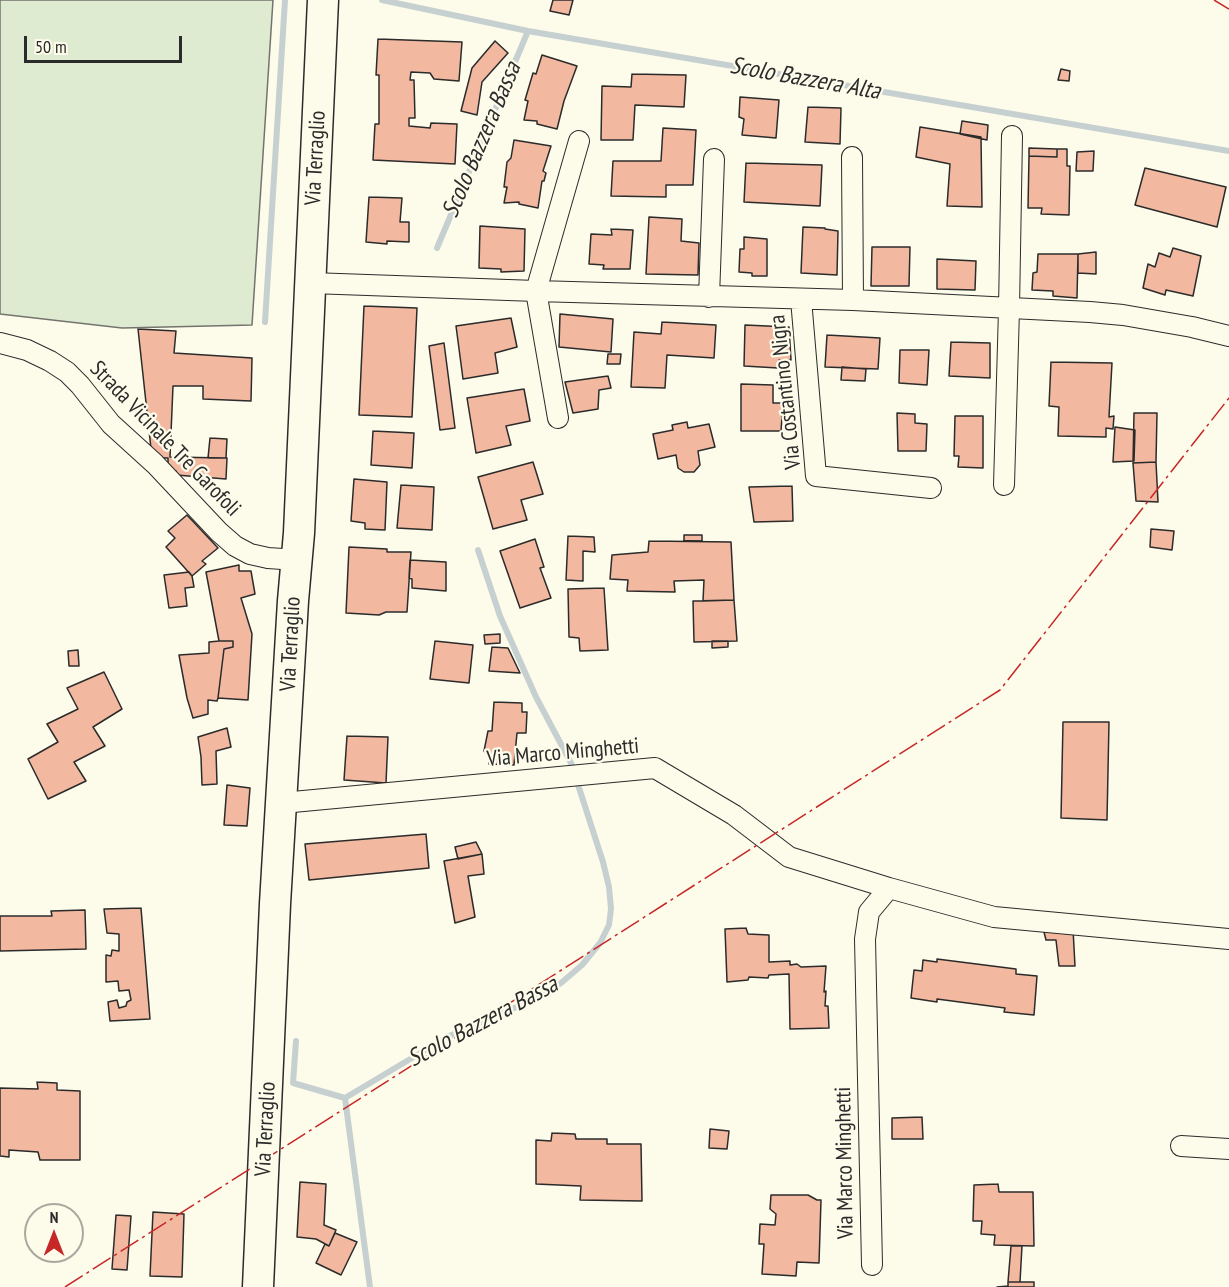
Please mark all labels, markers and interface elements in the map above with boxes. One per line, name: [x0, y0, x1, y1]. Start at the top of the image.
scale bar: [27, 24, 184, 62]
text: 50 m: [35, 35, 67, 58]
water label: Scolo Bazzera Alta: [728, 52, 882, 106]
water label: Scolo Bazzera Bassa: [436, 58, 528, 222]
street label: Via Terraglio: [300, 110, 332, 206]
street label: Via Costantino Nigra: [765, 314, 807, 470]
street label: Strada Vicinale Tre Garofoli: [84, 356, 246, 522]
street label: Via Terraglio: [275, 596, 307, 692]
street label: Via Marco Minghetti: [486, 733, 640, 773]
water label: Scolo Bazzera Bassa: [403, 970, 563, 1074]
street label: Via Terraglio: [250, 1081, 282, 1177]
street label: Via Marco Minghetti: [830, 1087, 860, 1239]
north arrow: [24, 1203, 84, 1263]
text: N: [50, 1207, 58, 1227]

